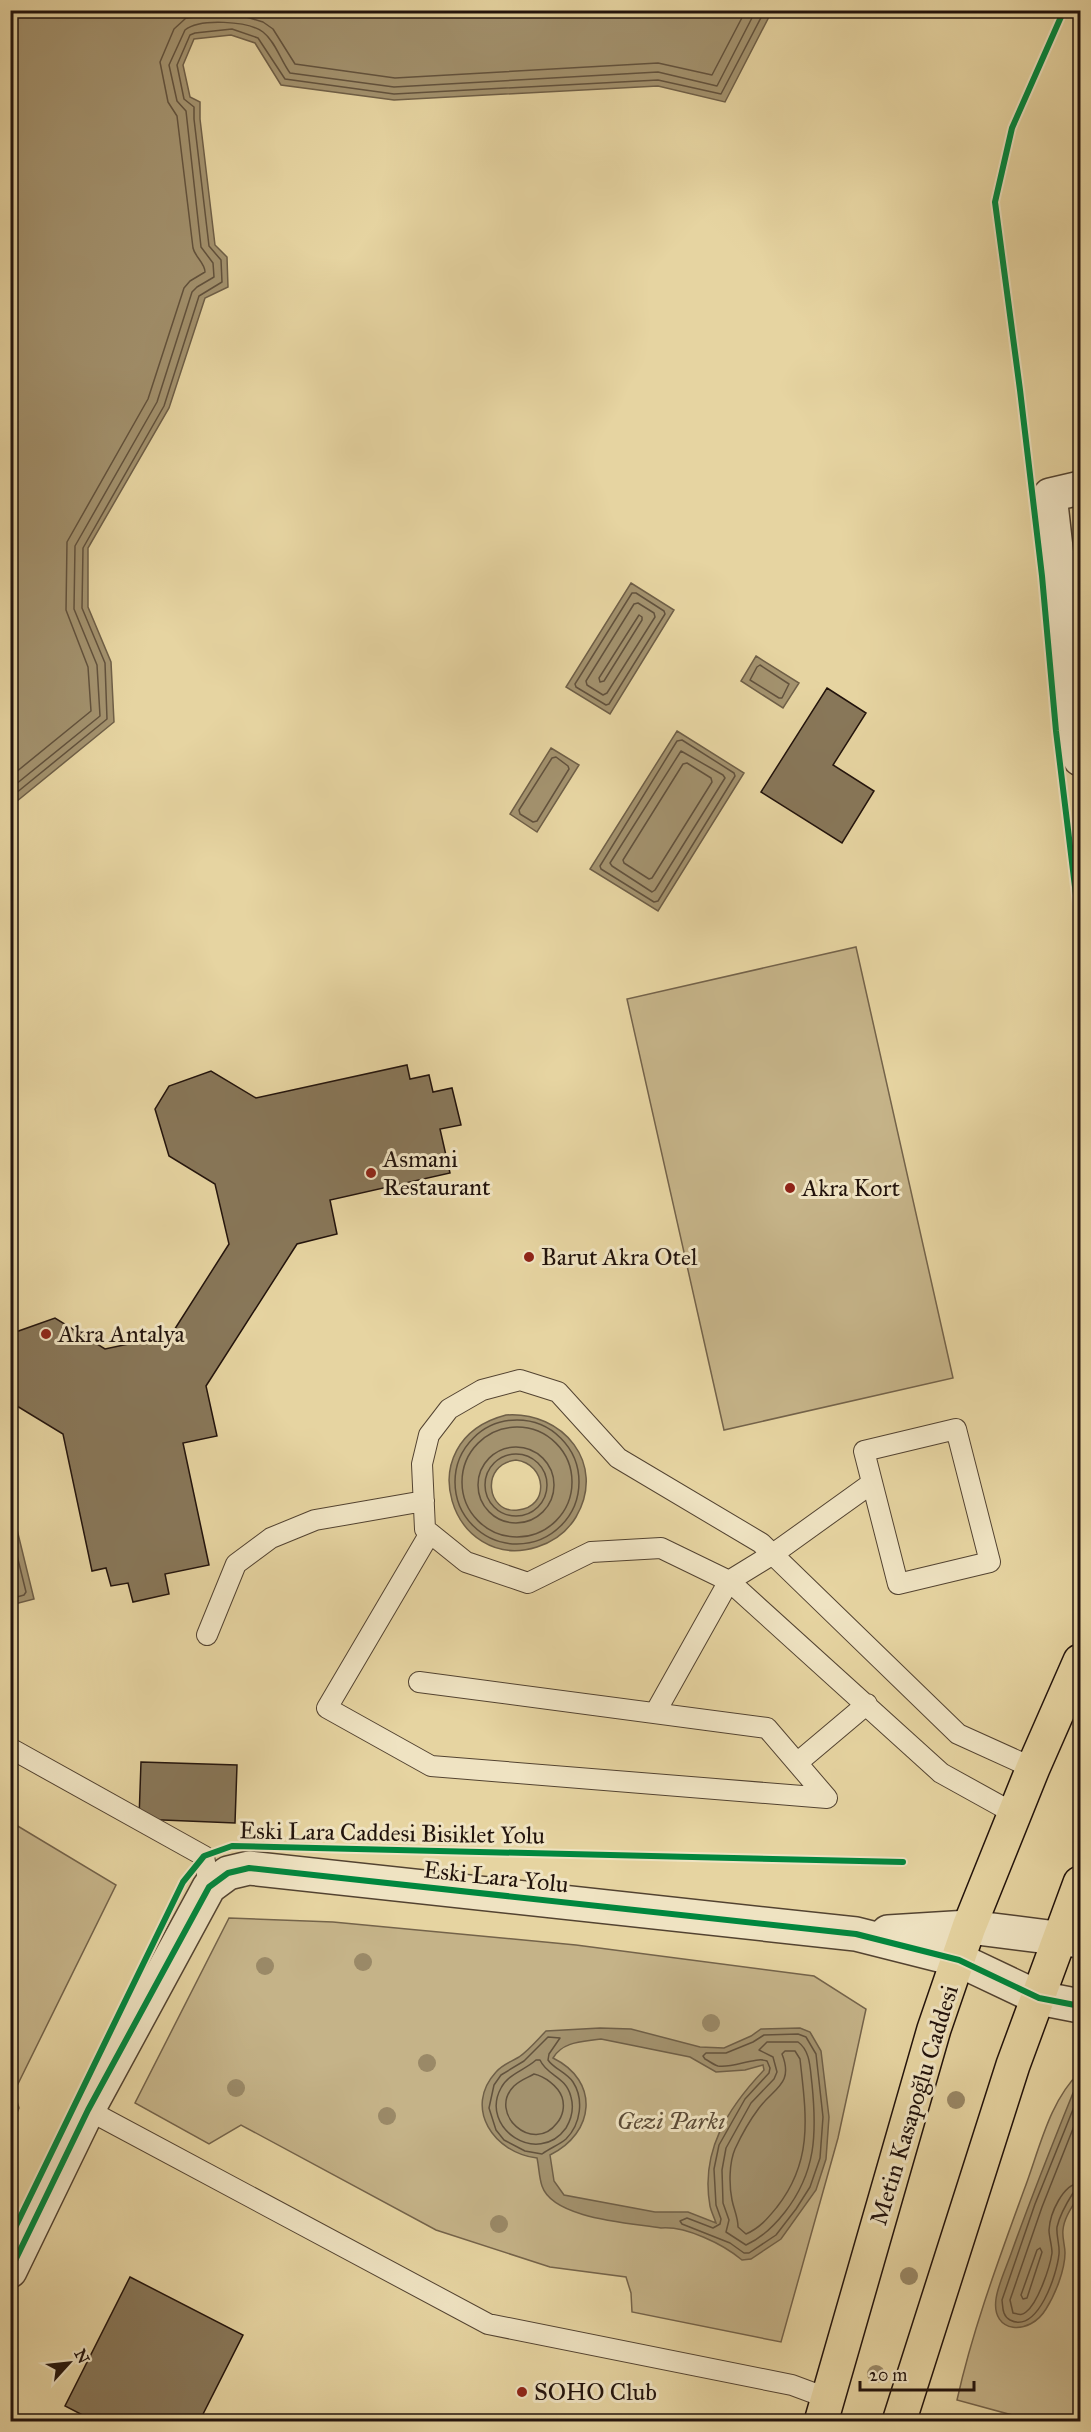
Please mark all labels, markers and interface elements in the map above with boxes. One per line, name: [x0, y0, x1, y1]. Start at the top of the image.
place label: Asmani Restaurant: [382, 1144, 491, 1202]
marker: Asmani Restaurant: [364, 1166, 378, 1180]
place label: Akra Kort: [801, 1173, 900, 1203]
marker: Akra Kort: [783, 1181, 797, 1195]
place label: Barut Akra Otel: [541, 1242, 698, 1272]
marker: Barut Akra Otel: [522, 1250, 536, 1264]
place label: Akra Antalya: [57, 1319, 186, 1349]
marker: Akra Antalya: [39, 1327, 53, 1341]
street label: Eski Lara Caddesi Bisiklet Yolu: [239, 1815, 545, 1851]
street label: Eski Lara Yolu: [422, 1854, 570, 1900]
street label: Metin Kasapoğlu Caddesi: [863, 1981, 965, 2229]
park label: Gezi Parkı: [617, 2106, 725, 2136]
north arrow: [39, 2333, 99, 2393]
text: N: [70, 2346, 94, 2367]
scale bar: [860, 2354, 974, 2392]
text: 20 m: [869, 2364, 907, 2386]
place label: SOHO Club: [534, 2377, 657, 2407]
marker: SOHO Club: [515, 2385, 529, 2399]

